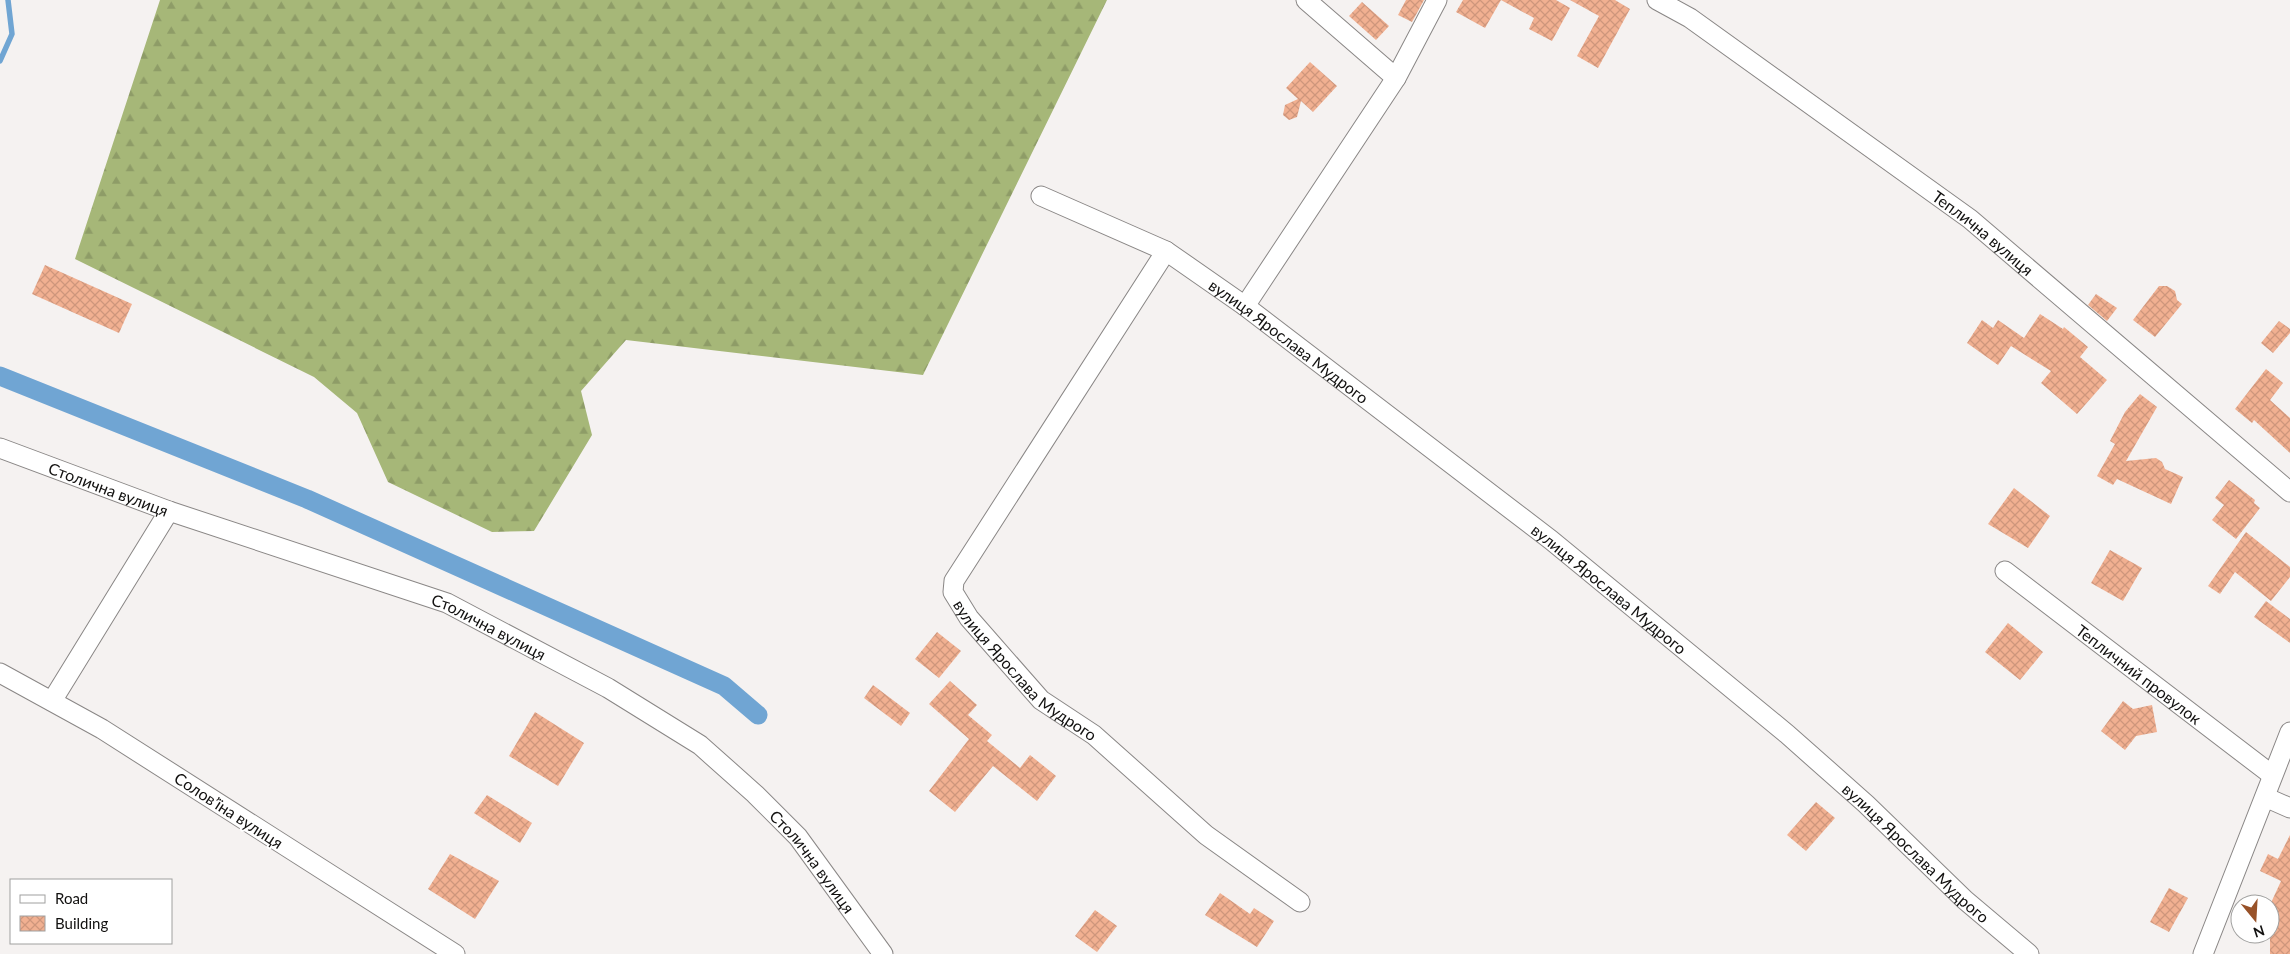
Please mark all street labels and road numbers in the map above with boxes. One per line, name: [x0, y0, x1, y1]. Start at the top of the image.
street label: Теплична вулиця: [1929, 186, 2038, 279]
street label: вулиця Ярослава Мудрого: [1206, 275, 1373, 407]
street label: Столична вулиця: [46, 458, 171, 519]
street label: вулиця Ярослава Мудрого: [1528, 520, 1691, 657]
street label: Столична вулиця: [429, 589, 550, 663]
street label: вулиця Ярослава Мудрого: [950, 596, 1101, 744]
street label: Тепличний провулок: [2073, 620, 2206, 728]
street label: Соловʼїна вулиця: [171, 768, 287, 852]
street label: вулиця Ярослава Мудрого: [1839, 779, 1993, 926]
street label: Столична вулиця: [766, 805, 859, 916]

